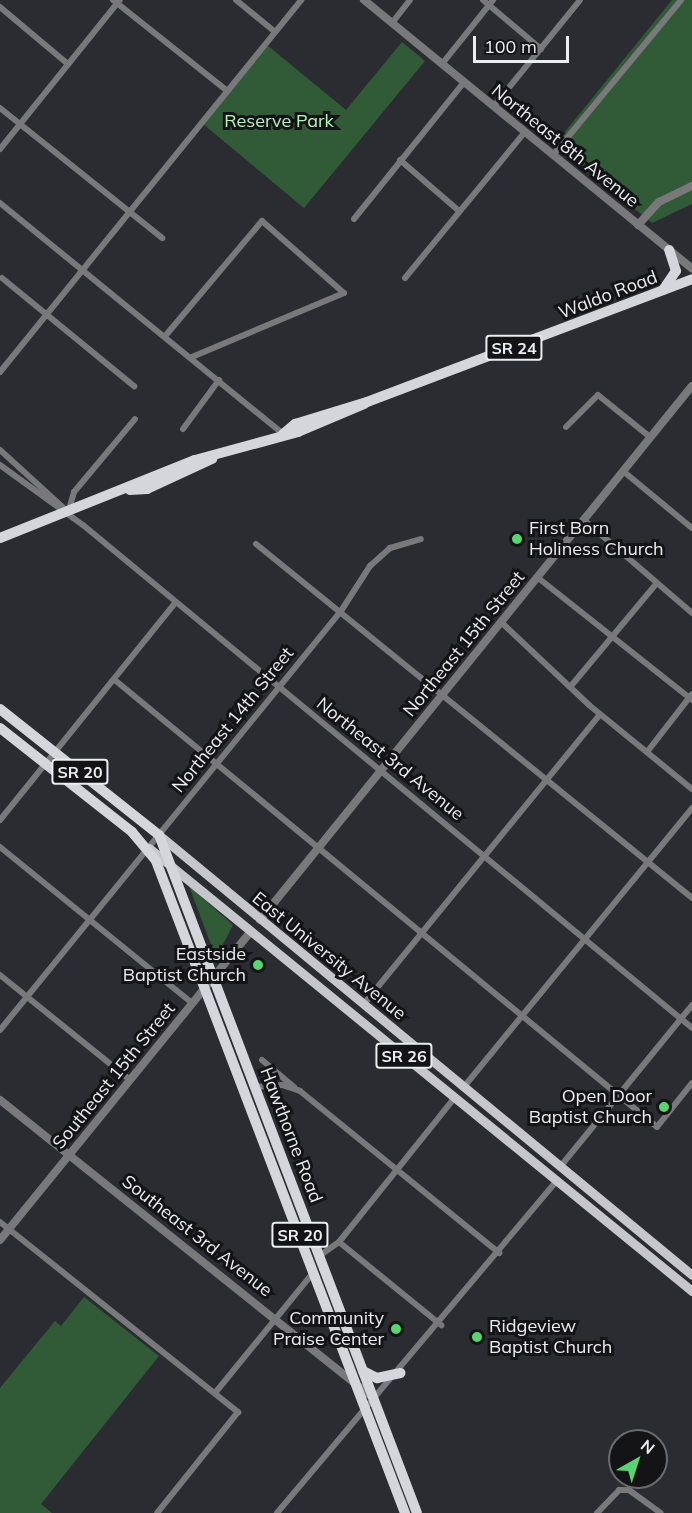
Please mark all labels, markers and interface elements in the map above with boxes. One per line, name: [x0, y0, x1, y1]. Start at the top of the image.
scale bar: [476, 24, 572, 62]
text: 100 m: [484, 35, 537, 58]
street label: Northeast 8th Avenue: [487, 80, 643, 212]
park label: Reserve Park: [224, 110, 334, 132]
street label: Waldo Road: [556, 266, 660, 324]
road number: SR 24: [484, 335, 544, 361]
place label: First Born Holiness Church: [529, 518, 664, 560]
marker: First Born Holiness Church: [510, 532, 524, 546]
street label: Northeast 15th Street: [399, 567, 529, 721]
street label: Northeast 14th Street: [168, 643, 298, 797]
street label: Northeast 3rd Avenue: [312, 693, 468, 825]
road number: SR 20: [50, 759, 110, 785]
street label: East University Avenue: [248, 887, 410, 1025]
place label: Eastside Baptist Church: [123, 944, 246, 986]
marker: Eastside Baptist Church: [251, 958, 265, 972]
street label: Southeast 15th Street: [48, 998, 180, 1154]
road number: SR 26: [374, 1043, 434, 1069]
street label: Hawthorne Road: [255, 1064, 327, 1206]
place label: Open Door Baptist Church: [529, 1086, 652, 1128]
marker: Open Door Baptist Church: [657, 1100, 671, 1114]
street label: Southeast 3rd Avenue: [118, 1171, 276, 1301]
road number: SR 20: [270, 1222, 330, 1248]
place label: Community Praise Center: [273, 1308, 384, 1350]
place label: Ridgeview Baptist Church: [489, 1316, 612, 1358]
marker: Community Praise Center: [389, 1322, 403, 1336]
marker: Ridgeview Baptist Church: [470, 1330, 484, 1344]
north arrow: [608, 1429, 668, 1489]
text: N: [637, 1435, 659, 1458]

